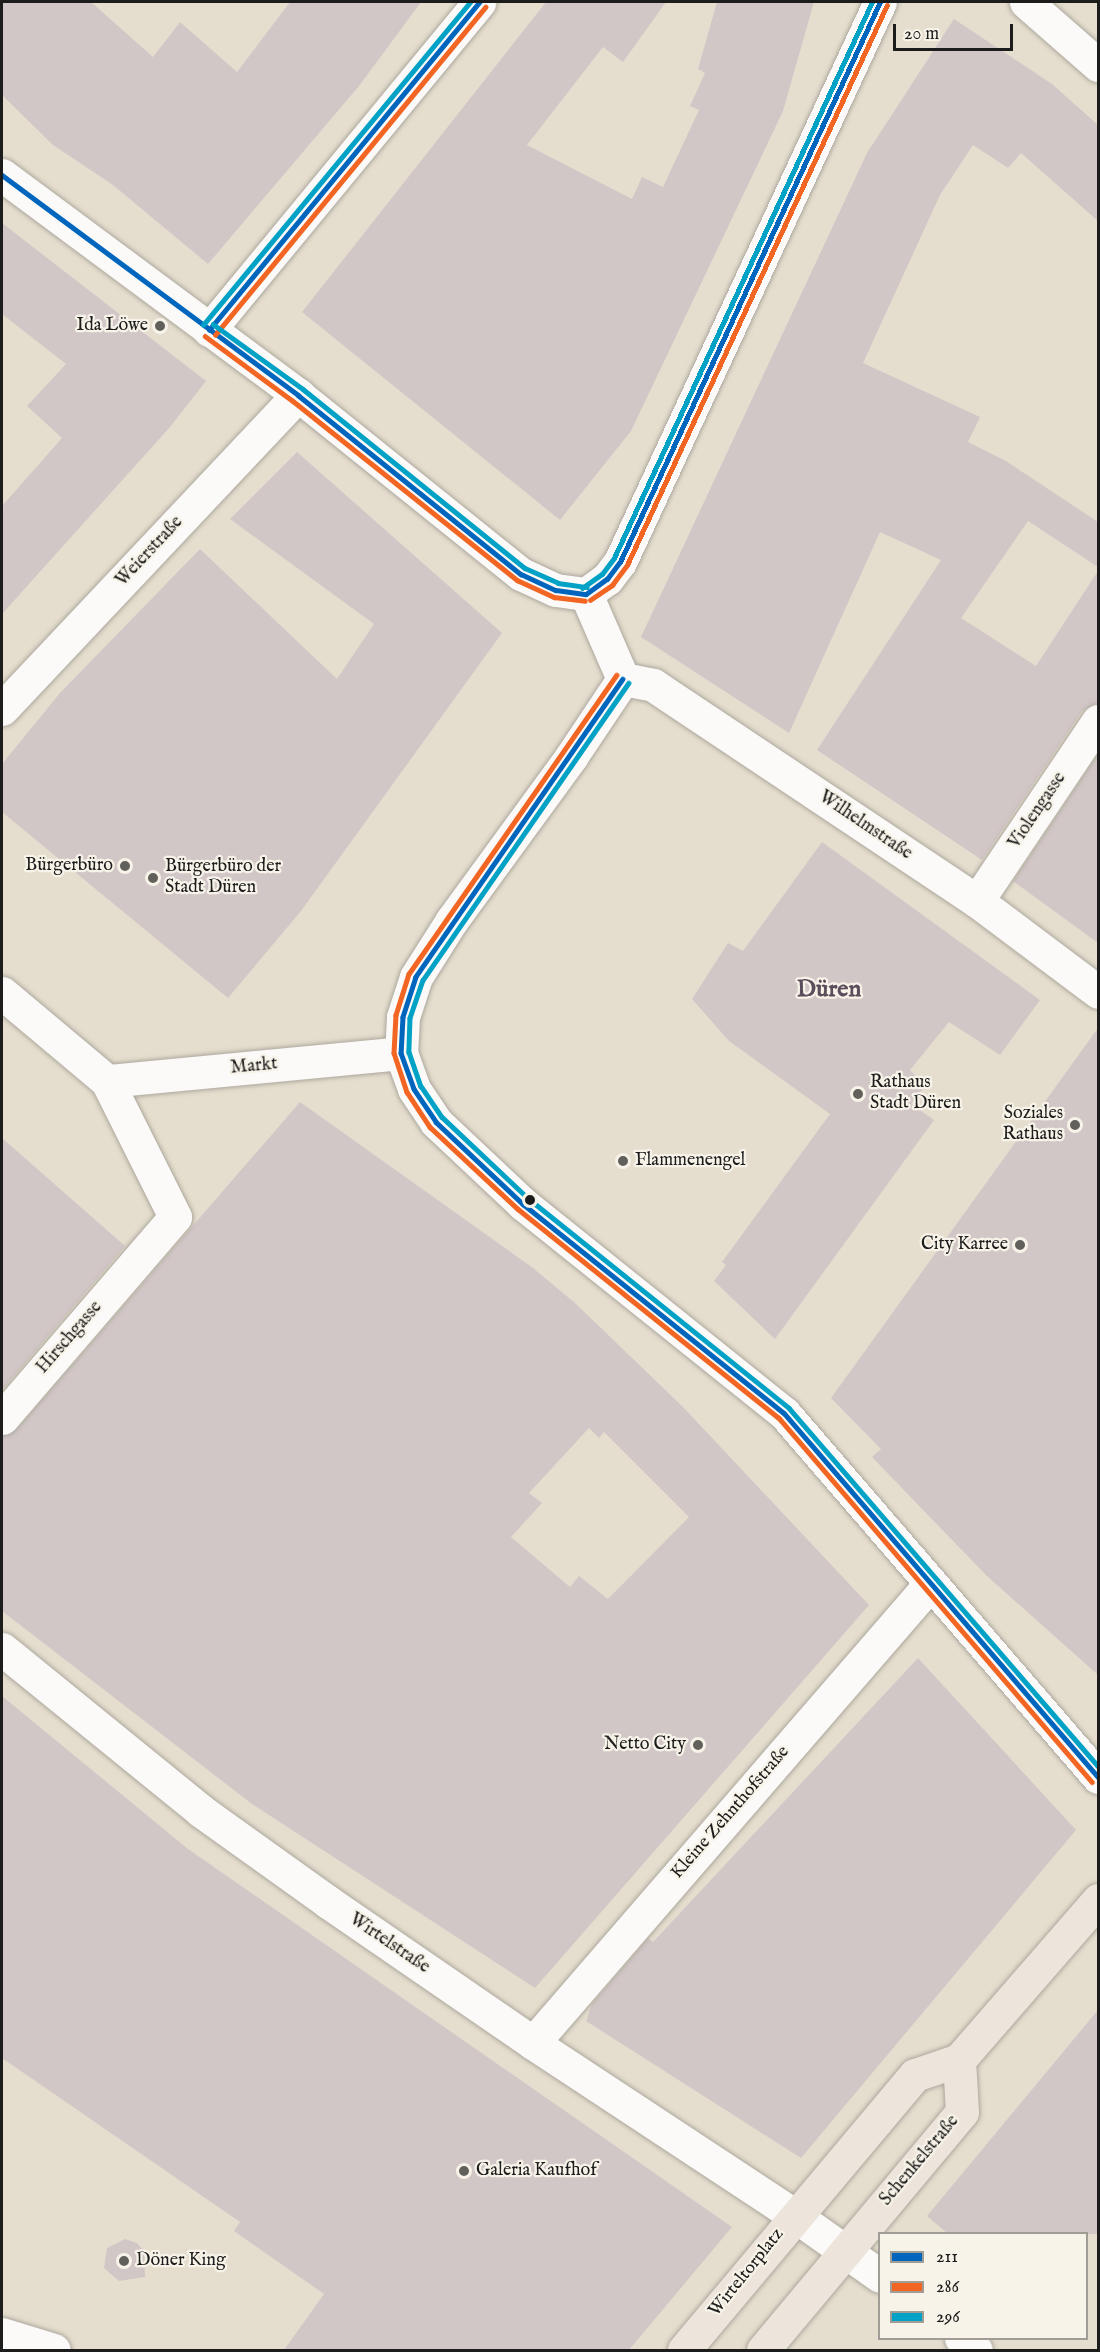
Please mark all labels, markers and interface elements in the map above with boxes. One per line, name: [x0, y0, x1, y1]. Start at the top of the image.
scale bar: [896, 12, 1016, 50]
text: 20 m: [904, 23, 939, 46]
place label: Ida Löwe: [77, 315, 148, 337]
marker: Ida Löwe: [153, 319, 167, 333]
street label: Weierstraße: [112, 512, 188, 592]
street label: Violengasse: [1005, 769, 1071, 853]
street label: Wilhelmstraße: [814, 787, 916, 865]
place label: Bürgerbüro: [25, 855, 113, 877]
place label: Bürgerbüro der Stadt Düren: [165, 857, 281, 900]
marker: Bürgerbüro: [118, 859, 132, 873]
marker: Bürgerbüro der Stadt Düren: [146, 871, 160, 885]
district label: Düren: [797, 976, 861, 1004]
street label: Markt: [230, 1054, 278, 1080]
place label: Rathaus Stadt Düren: [870, 1073, 961, 1116]
marker: Rathaus Stadt Düren: [851, 1087, 865, 1101]
place label: Soziales Rathaus: [1002, 1104, 1063, 1146]
marker: Soziales Rathaus: [1068, 1118, 1082, 1132]
place label: Flammenengel: [635, 1150, 746, 1172]
marker: Flammenengel: [616, 1154, 630, 1168]
unlabelled marker: [524, 1194, 536, 1206]
place label: City Karree: [921, 1234, 1008, 1256]
marker: City Karree: [1013, 1238, 1027, 1252]
street label: Hirschgasse: [33, 1297, 107, 1379]
place label: Netto City: [604, 1734, 686, 1756]
marker: Netto City: [691, 1738, 705, 1752]
street label: Kleine Zehnthofstraße: [667, 1742, 795, 1884]
street label: Wirtelstraße: [345, 1909, 433, 1979]
street label: Schenkelstraße: [876, 2111, 964, 2211]
place label: Galeria Kaufhof: [476, 2160, 597, 2182]
marker: Galeria Kaufhof: [457, 2164, 471, 2178]
street label: Wirteltorplatz: [705, 2225, 789, 2321]
legend: [878, 2232, 1088, 2340]
text: 211: [936, 2246, 958, 2269]
place label: Döner King: [136, 2250, 226, 2272]
marker: Döner King: [117, 2254, 131, 2268]
text: 286: [936, 2276, 959, 2299]
text: 296: [936, 2306, 960, 2329]

